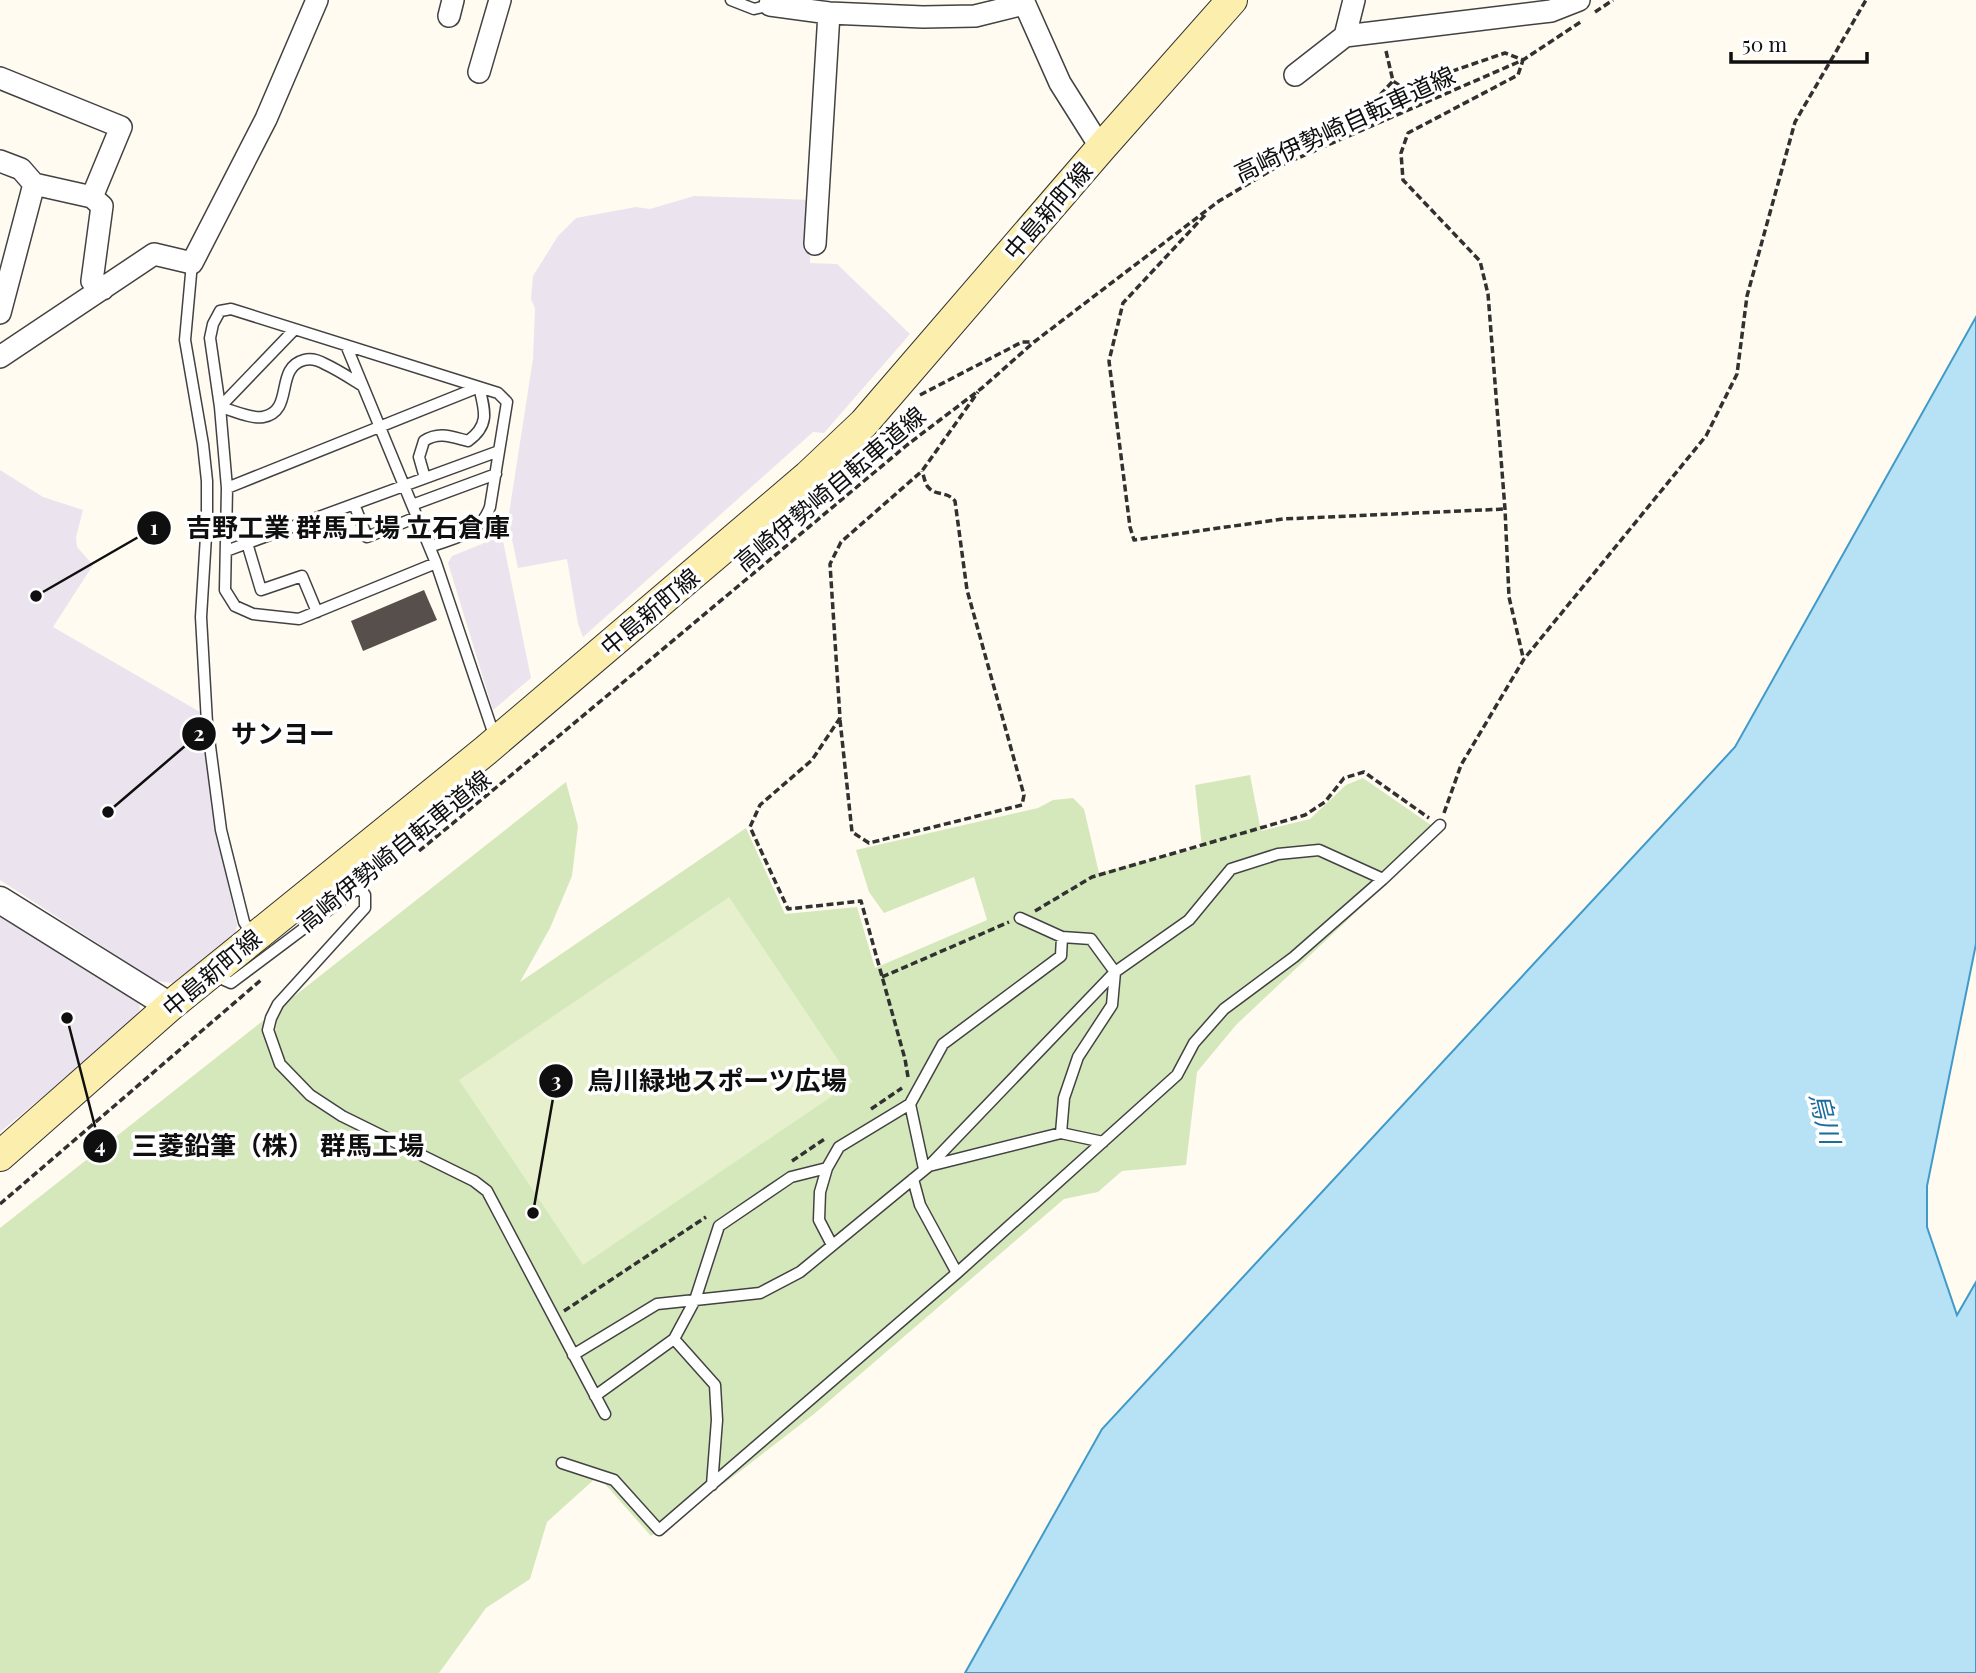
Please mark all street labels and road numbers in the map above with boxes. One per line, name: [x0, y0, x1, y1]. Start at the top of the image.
street label: 高崎伊勢崎自転車道線: [1228, 58, 1460, 188]
street label: 中島新町線: [996, 154, 1098, 266]
street label: 高崎伊勢崎自転車道線: [727, 399, 931, 577]
street label: 中島新町線: [593, 560, 705, 662]
street label: 高崎伊勢崎自転車道線: [290, 762, 496, 938]
street label: 中島新町線: [155, 921, 267, 1023]

